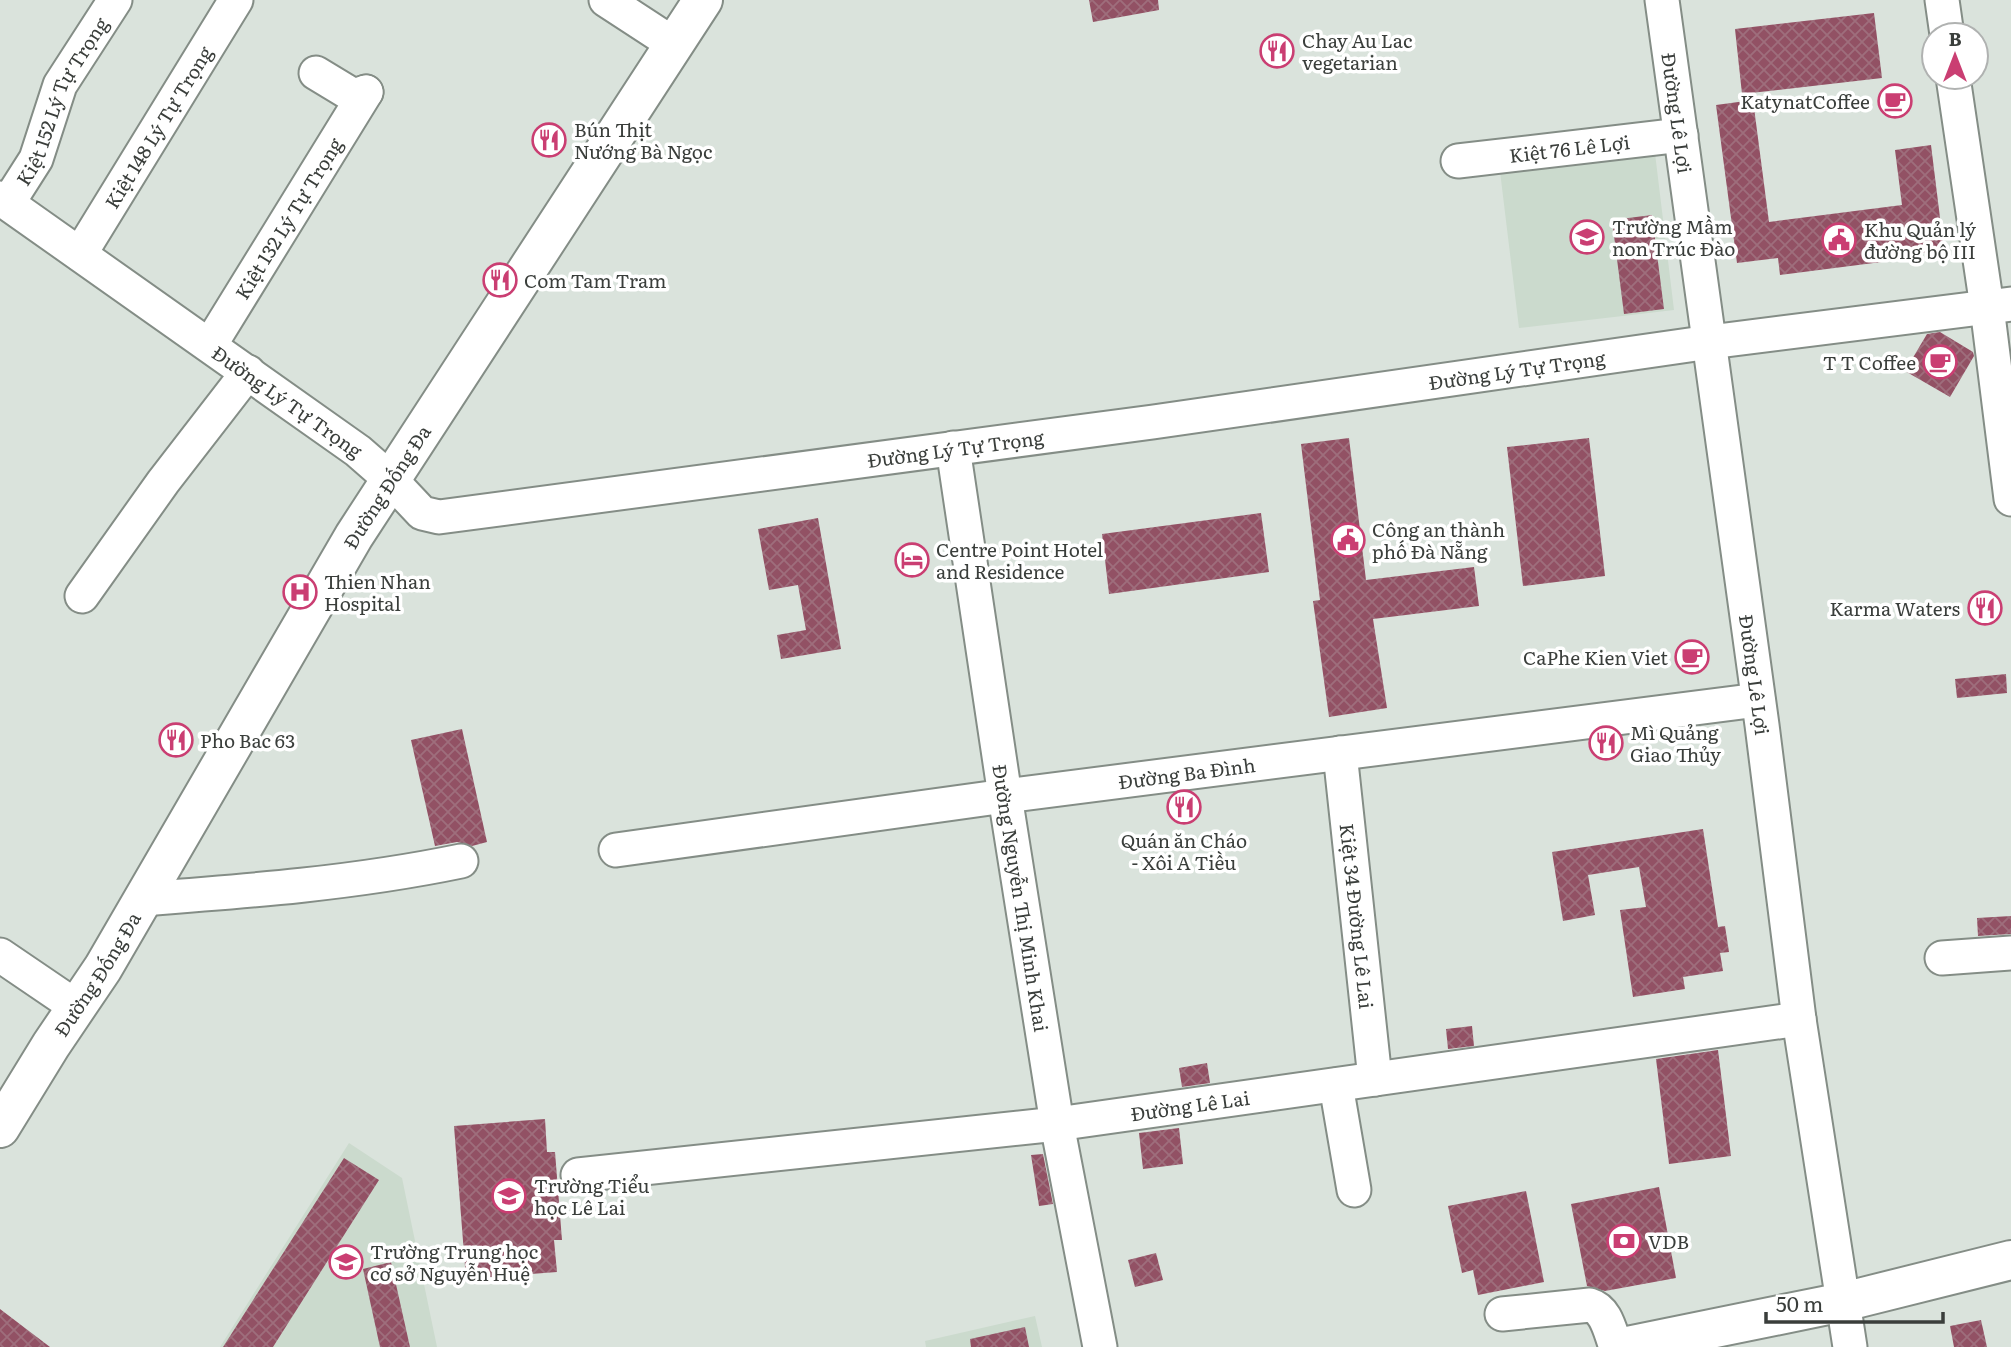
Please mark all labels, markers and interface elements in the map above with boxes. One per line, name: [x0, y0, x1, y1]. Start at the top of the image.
street label: Kiệt 152 Lý Tự Trọng: [9, 11, 115, 191]
north arrow: [1920, 21, 1990, 91]
text: B: [1948, 24, 1962, 52]
place label: Chay Au Lac vegetarian: [1302, 26, 1412, 76]
restaurant icon: Chay Au Lac vegetarian: [1258, 32, 1296, 70]
street label: Kiệt 148 Lý Tự Trọng: [97, 40, 219, 214]
street label: Đường Lê Lợi: [1655, 51, 1700, 175]
cafe icon: KatynatCoffee: [1876, 82, 1914, 120]
place label: KatynatCoffee: [1740, 87, 1870, 115]
place label: Bún Thịt Nướng Bà Ngọc: [574, 115, 712, 165]
restaurant icon: Bún Thịt Nướng Bà Ngọc: [530, 121, 568, 159]
street label: Kiệt 76 Lê Lợi: [1507, 127, 1631, 169]
street label: Kiệt 132 Lý Tự Trọng: [228, 132, 349, 304]
place label: Trường Mầm non Trúc Đào: [1612, 212, 1735, 262]
place label: Khu Quản lý đường bộ III: [1864, 215, 1976, 265]
school or university icon: Trường Mầm non Trúc Đào: [1568, 218, 1606, 256]
public building icon: Khu Quản lý đường bộ III: [1820, 221, 1858, 259]
restaurant icon: Com Tam Tram: [481, 261, 519, 299]
place label: Com Tam Tram: [524, 266, 666, 294]
street label: Đường Lý Tự Trọng: [207, 338, 369, 464]
street label: Đường Lý Tự Trọng: [1427, 343, 1607, 396]
cafe icon: T T Coffee: [1921, 343, 1959, 381]
place label: T T Coffee: [1823, 348, 1916, 376]
street label: Đường Đống Đa: [336, 418, 437, 554]
street label: Đường Lý Tự Trọng: [865, 423, 1046, 474]
place label: Công an thành phố Đà Nẵng: [1372, 515, 1505, 565]
public building icon: Công an thành phố Đà Nẵng: [1329, 521, 1367, 559]
place label: Centre Point Hotel and Residence: [936, 535, 1103, 585]
hotel icon: Centre Point Hotel and Residence: [893, 541, 931, 579]
place label: Thien Nhan Hospital: [324, 567, 431, 617]
hospital icon: Thien Nhan Hospital: [281, 573, 319, 611]
restaurant icon: Karma Waters: [1966, 589, 2004, 627]
place label: Karma Waters: [1829, 594, 1960, 622]
street label: Đường Lê Lợi: [1733, 613, 1777, 737]
cafe icon: CaPhe Kien Viet: [1673, 638, 1711, 676]
place label: CaPhe Kien Viet: [1523, 643, 1668, 671]
place label: Mì Quảng Giao Thủy: [1630, 718, 1721, 768]
restaurant icon: Pho Bac 63: [157, 721, 195, 759]
restaurant icon: Mì Quảng Giao Thủy: [1587, 724, 1625, 762]
place label: Pho Bac 63: [200, 726, 295, 754]
street label: Đường Ba Đình: [1117, 750, 1257, 795]
street label: Đường Nguyễn Thị Minh Khai: [986, 762, 1056, 1034]
restaurant icon: Quán ăn Cháo - Xôi A Tiều: [1165, 788, 1203, 826]
street label: Kiệt 34 Đường Lê Lai: [1334, 822, 1381, 1010]
place label: Quán ăn Cháo - Xôi A Tiều: [1121, 826, 1247, 876]
street label: Đường Đống Đa: [47, 906, 147, 1042]
street label: Đường Lê Lai: [1129, 1083, 1251, 1127]
place label: Trường Tiểu học Lê Lai: [534, 1171, 649, 1221]
school or university icon: Trường Tiểu học Lê Lai: [490, 1177, 528, 1215]
bank icon: VDB: [1605, 1222, 1643, 1260]
place label: VDB: [1648, 1227, 1689, 1255]
place label: Trường Trung học cơ sở Nguyễn Huệ: [370, 1237, 538, 1287]
school or university icon: Trường Trung học cơ sở Nguyễn Huệ: [327, 1243, 365, 1281]
scale bar: [1766, 1280, 1943, 1324]
text: 50 m: [1776, 1287, 1823, 1318]

